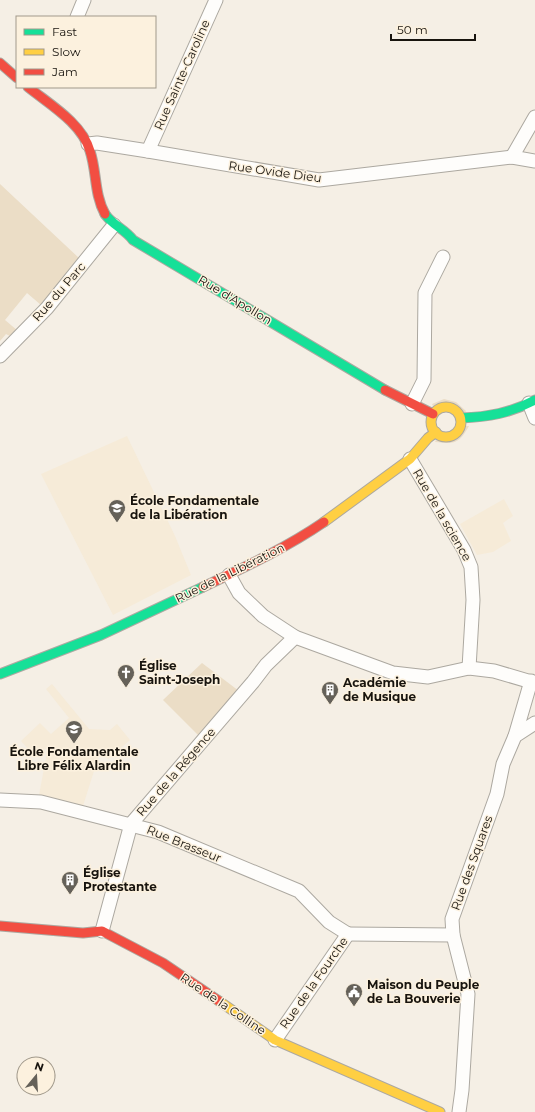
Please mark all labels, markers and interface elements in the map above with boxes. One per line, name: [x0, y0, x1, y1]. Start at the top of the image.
legend: [16, 16, 156, 88]
scale bar: [391, 16, 475, 42]
street label: Rue Sainte-Caroline: [150, 17, 213, 132]
text: 50 m: [397, 22, 428, 37]
text: Fast: [52, 24, 77, 39]
text: Slow: [52, 44, 81, 59]
text: Jam: [51, 64, 78, 79]
street label: Rue Ovide Dieu: [228, 158, 323, 185]
street label: Rue du Parc: [29, 259, 89, 324]
street label: Rue d'Apollon: [196, 272, 275, 328]
street label: Rue de la science: [410, 466, 475, 564]
place label: École Fondamentale de la Libération: [130, 493, 259, 522]
school or university icon: École Fondamentale de la Libération: [107, 498, 127, 523]
street label: Rue de la Libération: [173, 540, 287, 606]
place label: Église Saint-Joseph: [139, 658, 220, 687]
church icon: Église Saint-Joseph: [116, 663, 136, 688]
place label: Académie de Musique: [342, 675, 416, 704]
building icon: Académie de Musique: [320, 680, 340, 705]
school or university icon: École Fondamentale Libre Félix Alardin: [64, 719, 84, 744]
street label: Rue de la Régence: [133, 724, 218, 819]
place label: École Fondamentale Libre Félix Alardin: [10, 744, 139, 773]
street label: Rue des Squares: [447, 813, 496, 912]
street label: Rue Brasseur: [145, 822, 224, 865]
place label: Église Protestante: [83, 865, 157, 894]
building icon: Église Protestante: [60, 870, 80, 895]
street label: Rue de la Fourche: [276, 934, 351, 1032]
street label: Rue de la Colline: [178, 969, 269, 1038]
place label: Maison du Peuple de La Bouverie: [367, 977, 480, 1006]
public building icon: Maison du Peuple de La Bouverie: [344, 982, 364, 1007]
north arrow: [16, 1056, 56, 1096]
text: N: [33, 1058, 45, 1075]

